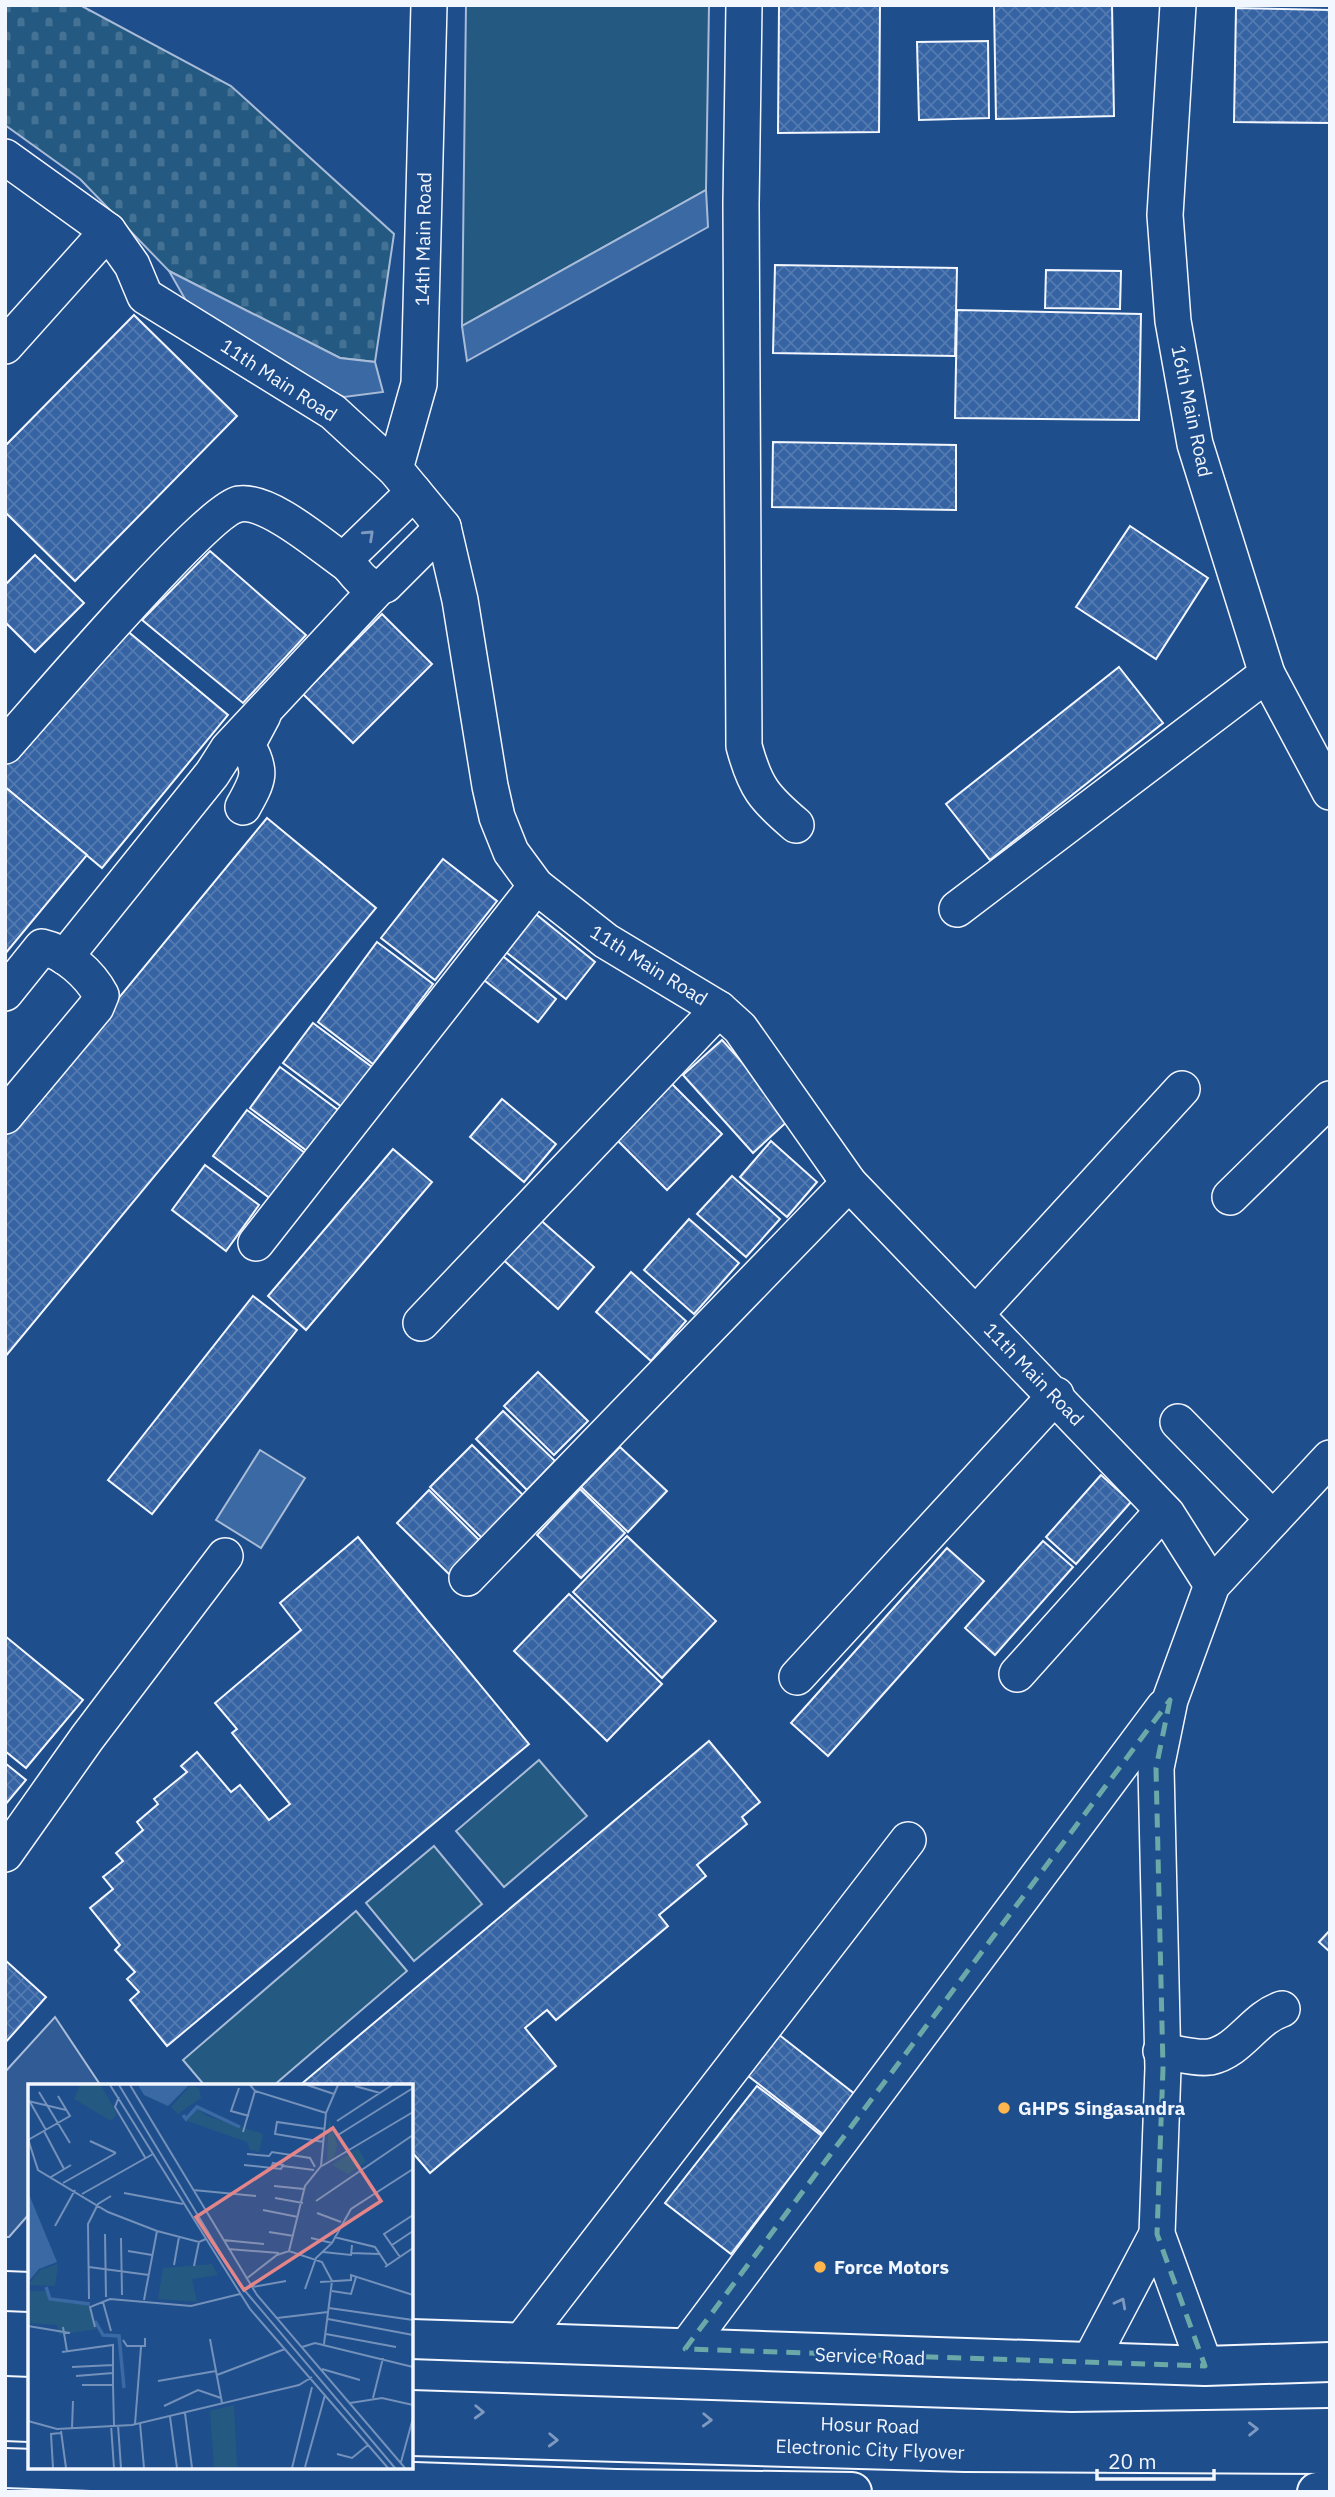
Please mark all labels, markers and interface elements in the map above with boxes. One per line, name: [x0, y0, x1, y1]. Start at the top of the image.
street label: 14th Main Road: [410, 172, 436, 306]
street label: 11th Main Road: [216, 333, 342, 427]
street label: 16th Main Road: [1166, 343, 1218, 479]
one-way arrow: [361, 531, 374, 543]
street label: 11th Main Road: [586, 919, 712, 1011]
street label: 11th Main Road: [979, 1317, 1089, 1431]
inset map: [28, 2084, 413, 2469]
place label: GHPS Singasandra: [1018, 2096, 1186, 2120]
marker: GHPS Singasandra: [996, 2100, 1012, 2116]
place label: Force Motors: [834, 2255, 949, 2279]
marker: Force Motors: [812, 2259, 828, 2275]
one-way arrow: [1113, 2298, 1126, 2310]
street label: Service Road: [814, 2342, 926, 2370]
one-way arrow: [474, 2405, 485, 2420]
street label: Hosur Road: [820, 2411, 920, 2439]
one-way arrow: [702, 2412, 713, 2427]
one-way arrow: [1248, 2421, 1258, 2437]
one-way arrow: [548, 2433, 559, 2448]
street label: Electronic City Flyover: [775, 2434, 965, 2464]
scale bar: [1097, 2438, 1214, 2482]
text: 20 m: [1108, 2447, 1157, 2475]

